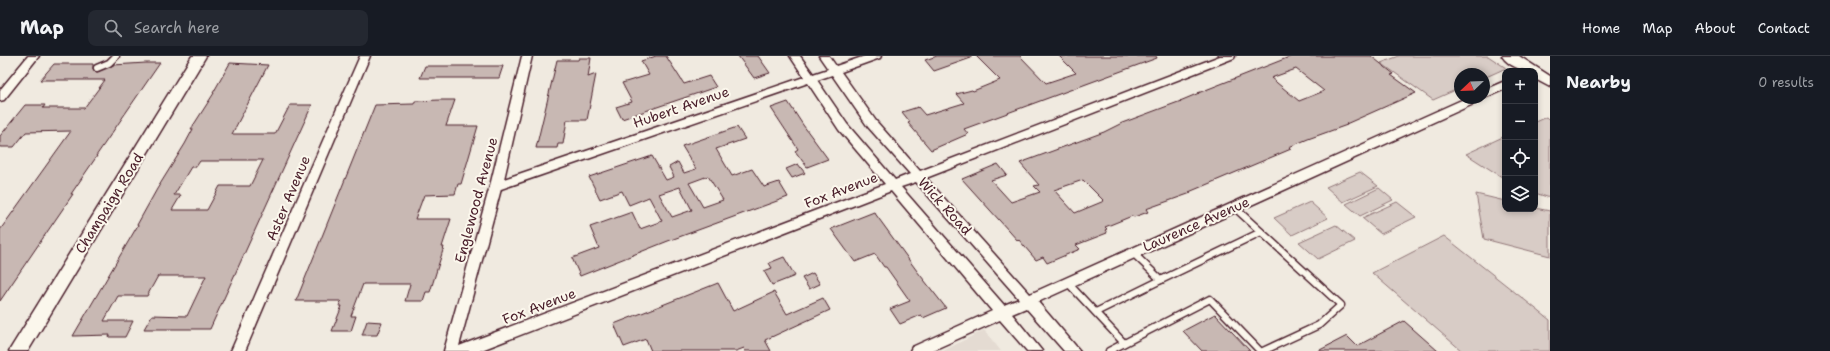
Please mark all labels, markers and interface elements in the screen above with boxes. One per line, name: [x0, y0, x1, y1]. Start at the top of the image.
search box: [88, 10, 368, 46]
text: Map: [20, 15, 64, 40]
icon: search: [102, 17, 124, 39]
text: Search here: [134, 18, 220, 38]
text: Home: [1582, 19, 1621, 37]
text: Map: [1643, 19, 1673, 37]
text: About: [1695, 19, 1736, 37]
text: Contact: [1758, 19, 1810, 37]
north arrow: [1454, 68, 1490, 104]
map controls: [1502, 68, 1538, 212]
button: +: [1502, 68, 1538, 104]
text: Nearby: [1566, 71, 1631, 93]
text: 0 results: [1758, 74, 1814, 91]
street label: Hubert Avenue: [631, 82, 732, 132]
button: −: [1502, 104, 1538, 140]
street label: Englewood Avenue: [451, 135, 501, 265]
button: locate: [1502, 140, 1538, 176]
street label: Champaign Road: [71, 149, 147, 257]
street label: Aster Avenue: [262, 153, 314, 243]
street label: Fox Avenue: [802, 168, 880, 212]
street label: Wick Road: [914, 173, 976, 239]
button: layers: [1502, 176, 1538, 212]
street label: Laurence Avenue: [1140, 192, 1252, 256]
street label: Fox Avenue: [500, 284, 578, 328]

